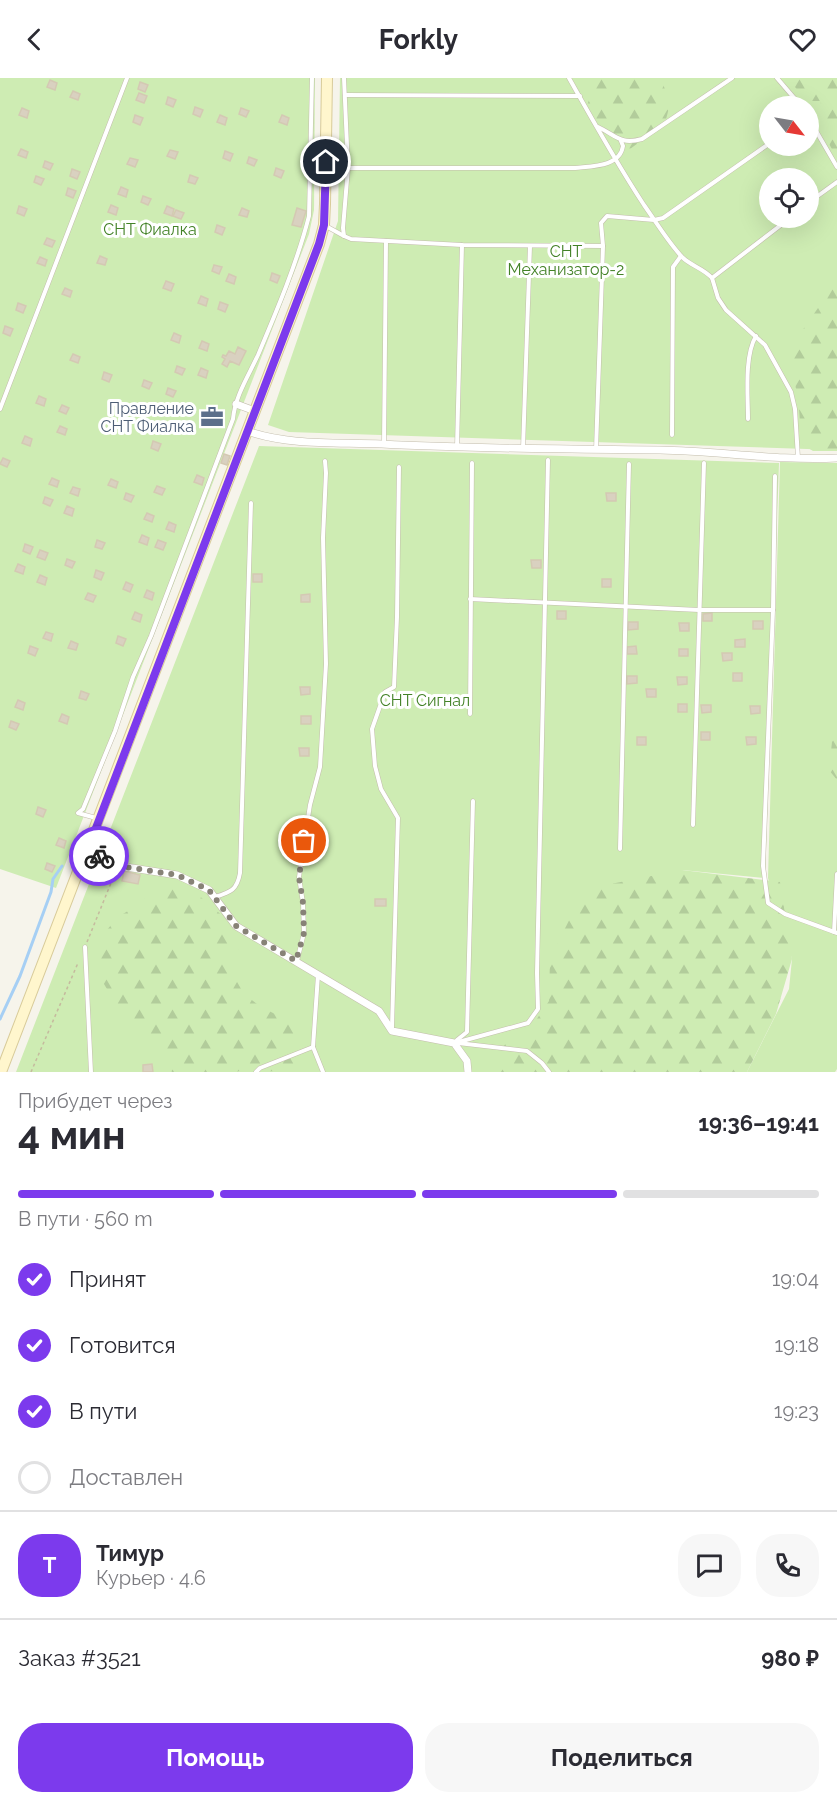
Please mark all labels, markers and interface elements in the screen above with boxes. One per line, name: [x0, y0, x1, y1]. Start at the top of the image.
icon: back: [18, 23, 51, 56]
icon: heart: [786, 23, 819, 56]
text: Forkly: [379, 24, 458, 55]
north arrow: [759, 96, 819, 156]
map controls: [759, 96, 819, 228]
pin: [300, 136, 351, 187]
icon: home: [309, 145, 342, 178]
button: locate: [759, 168, 819, 228]
park label: СНТ Фиалка: [103, 220, 197, 239]
park label: СНТ Механизатор-2: [508, 242, 624, 279]
place label: Правление СНТ Фиалка: [101, 399, 194, 436]
office icon: Правление СНТ Фиалка: [199, 404, 225, 430]
park label: СНТ Сигнал: [380, 691, 470, 710]
pin: [278, 815, 329, 866]
icon: bag: [287, 824, 320, 857]
courier: [69, 826, 129, 886]
icon: bike: [83, 840, 116, 873]
text: Прибудет через: [18, 1089, 172, 1113]
text: 19:36–19:41: [698, 1110, 819, 1136]
text: 4 мин: [18, 1112, 126, 1158]
text: В пути · 560 m: [18, 1207, 153, 1231]
icon: check: [18, 1263, 51, 1296]
text: Принят: [69, 1266, 146, 1292]
text: 19:04: [772, 1267, 819, 1291]
icon: check: [18, 1329, 51, 1362]
text: Готовится: [69, 1332, 176, 1358]
text: 19:18: [775, 1333, 819, 1357]
icon: check: [18, 1395, 51, 1428]
text: В пути: [69, 1398, 137, 1424]
text: 19:23: [774, 1399, 819, 1423]
text: Доставлен: [69, 1464, 183, 1490]
button: chat: [678, 1534, 741, 1597]
button: phone: [756, 1534, 819, 1597]
text: Тимур: [96, 1540, 164, 1566]
text: Т: [43, 1552, 56, 1578]
text: Курьер · 4.6: [96, 1566, 206, 1590]
text: Заказ #3521: [18, 1645, 141, 1671]
text: 980 ₽: [761, 1645, 819, 1671]
button: Помощь: [18, 1723, 413, 1792]
button: Поделиться: [425, 1723, 819, 1792]

